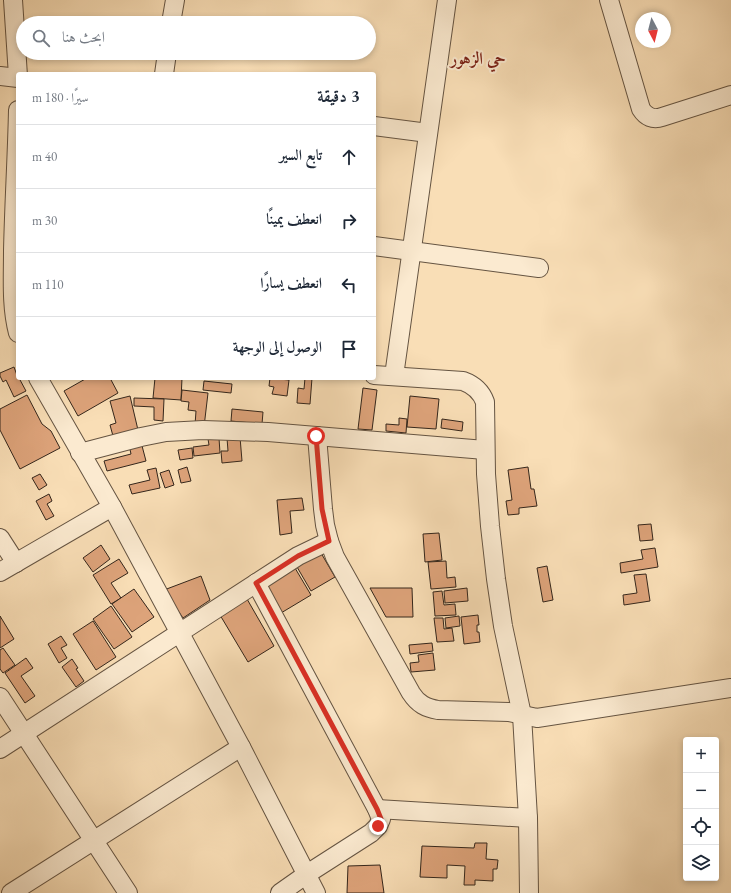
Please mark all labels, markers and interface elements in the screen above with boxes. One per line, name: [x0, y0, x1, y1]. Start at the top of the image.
north arrow: [635, 12, 671, 48]
search box: [16, 16, 376, 60]
icon: search: [30, 27, 52, 49]
text: ابحث هنا: [62, 27, 105, 46]
district label: حي الزهور: [448, 47, 506, 73]
text: 3 دقيقة: [317, 85, 360, 107]
text: سيرًا · 180 m: [32, 89, 89, 106]
text: تابع السير: [279, 145, 322, 164]
icon: ahead: [338, 146, 360, 168]
text: 40 m: [32, 148, 57, 165]
text: انعطف يمينًا: [266, 209, 322, 228]
icon: right: [338, 210, 360, 232]
text: 30 m: [32, 212, 57, 229]
text: انعطف يسارًا: [260, 273, 322, 292]
icon: left: [338, 274, 360, 296]
text: 110 m: [32, 276, 63, 293]
text: الوصول إلى الوجهة: [233, 337, 322, 356]
icon: arrive: [338, 338, 360, 360]
route start: [307, 427, 325, 445]
map controls: [683, 737, 719, 881]
button: +: [683, 737, 719, 773]
button: −: [683, 773, 719, 809]
button: locate: [683, 809, 719, 845]
route end: [369, 817, 387, 835]
button: layers: [683, 845, 719, 881]

